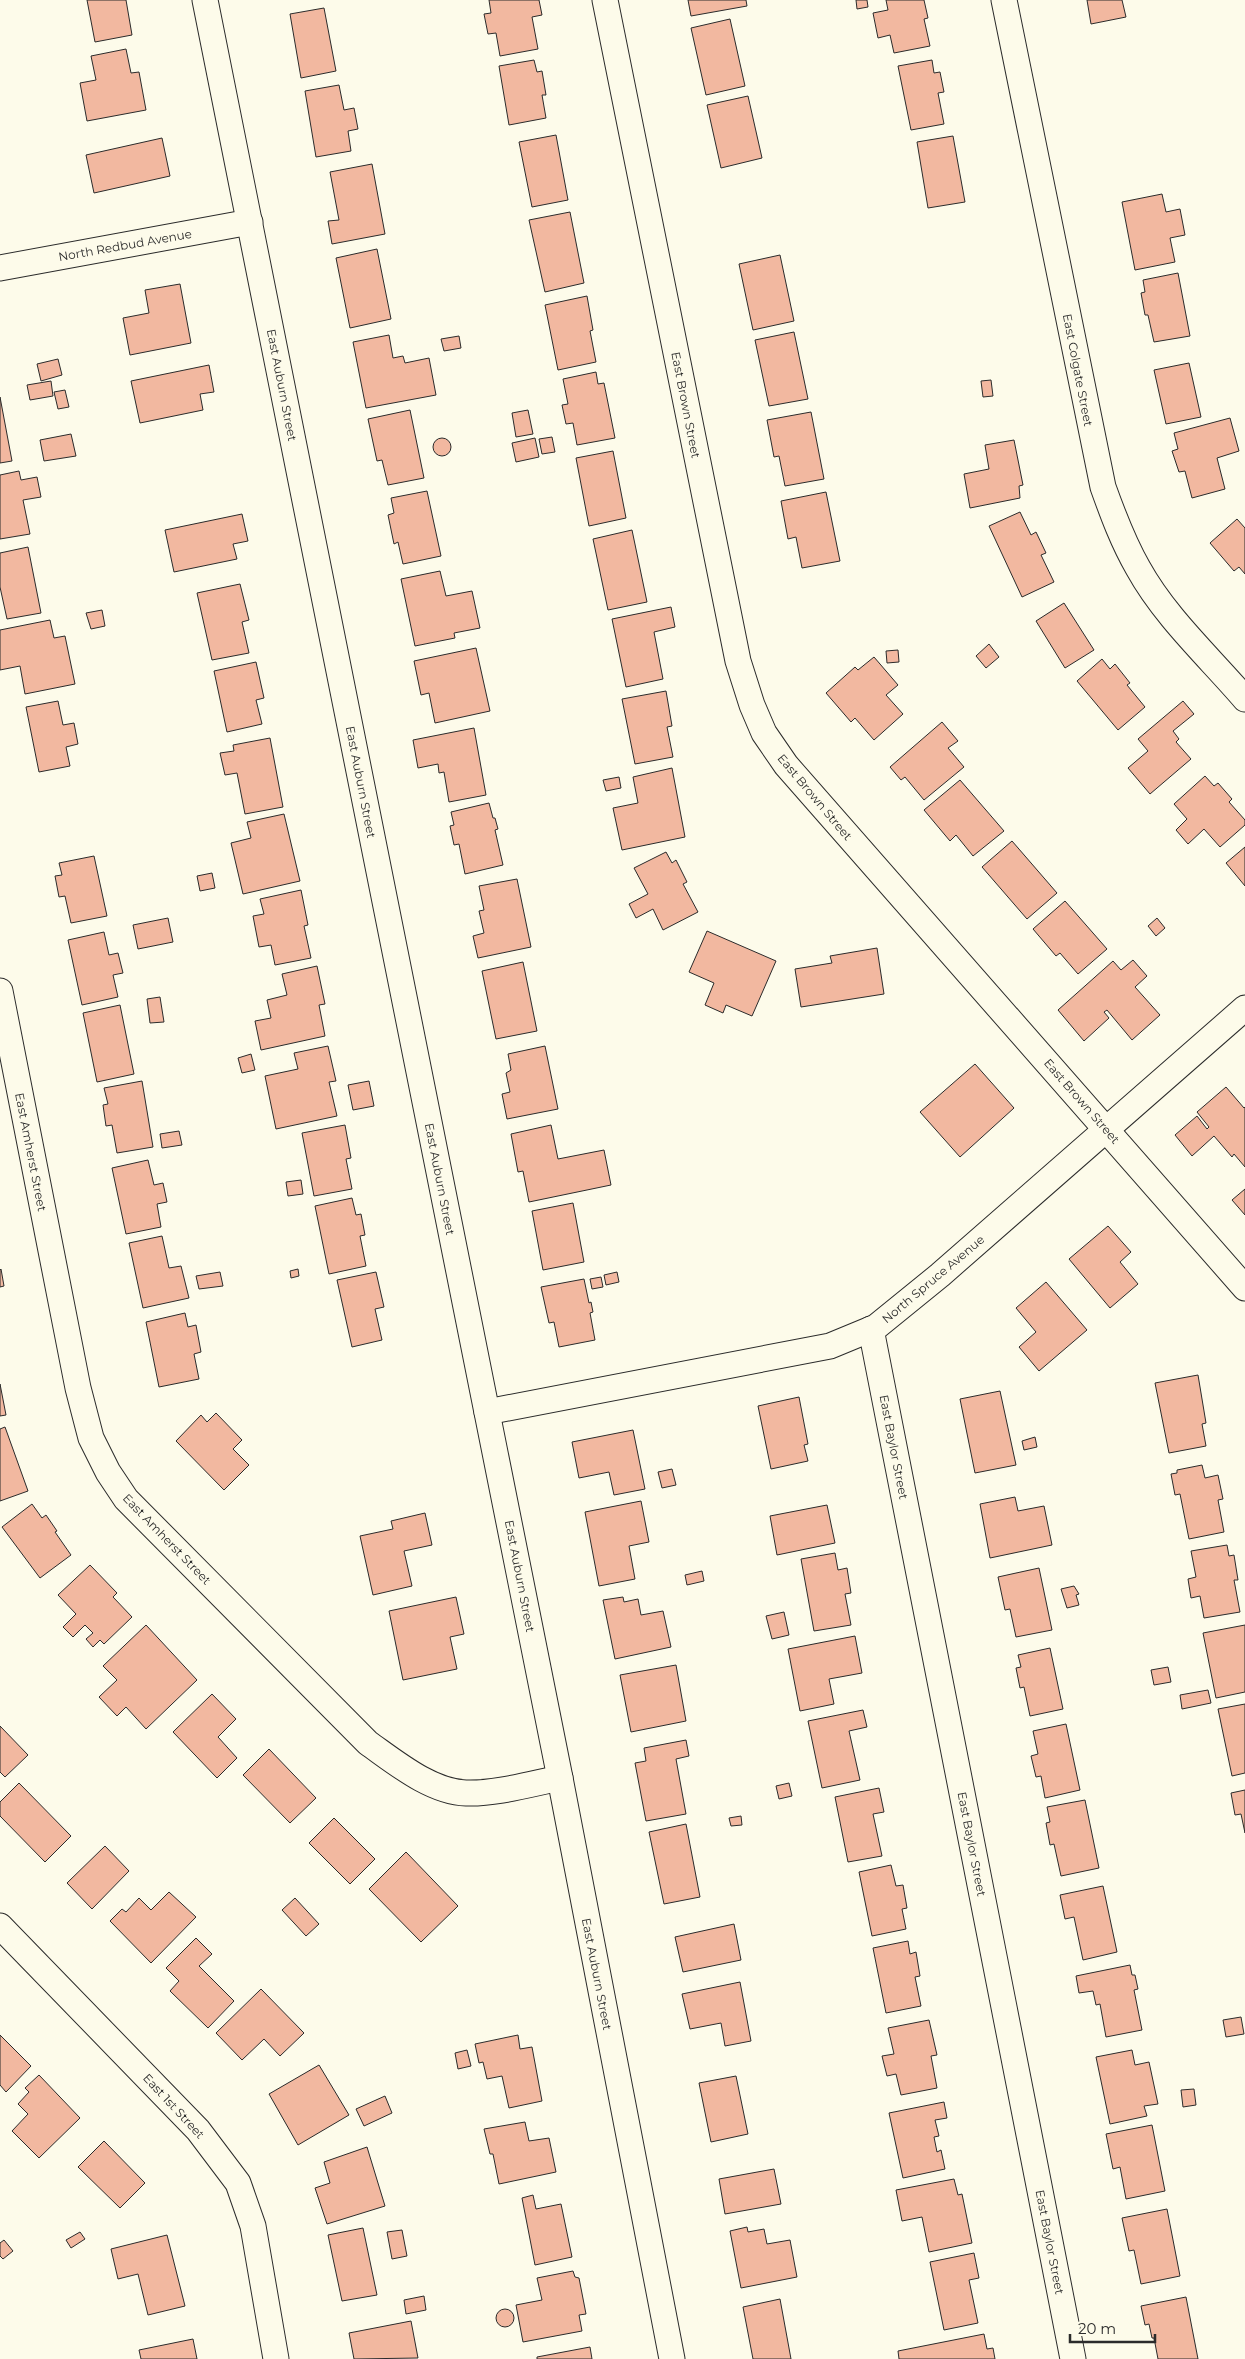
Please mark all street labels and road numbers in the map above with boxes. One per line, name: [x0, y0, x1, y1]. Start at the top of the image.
street label: North Redbud Avenue: [57, 226, 193, 264]
street label: East Colgate Street: [1060, 312, 1096, 428]
street label: East Auburn Street: [264, 328, 300, 442]
street label: East Brown Street: [668, 351, 704, 460]
street label: East Auburn Street: [343, 725, 379, 839]
street label: East Brown Street: [775, 751, 856, 843]
street label: East Brown Street: [1041, 1055, 1123, 1147]
street label: East Amherst Street: [12, 1091, 50, 1213]
street label: East Auburn Street: [422, 1122, 458, 1236]
street label: North Spruce Avenue: [879, 1232, 987, 1326]
street label: East Baylor Street: [876, 1393, 912, 1501]
street label: East Amherst Street: [120, 1490, 214, 1588]
street label: East Auburn Street: [502, 1519, 538, 1633]
street label: East Baylor Street: [954, 1790, 990, 1898]
street label: East Auburn Street: [579, 1917, 615, 2031]
street label: East 1st Street: [140, 2070, 208, 2142]
street label: East Baylor Street: [1032, 2188, 1068, 2296]

